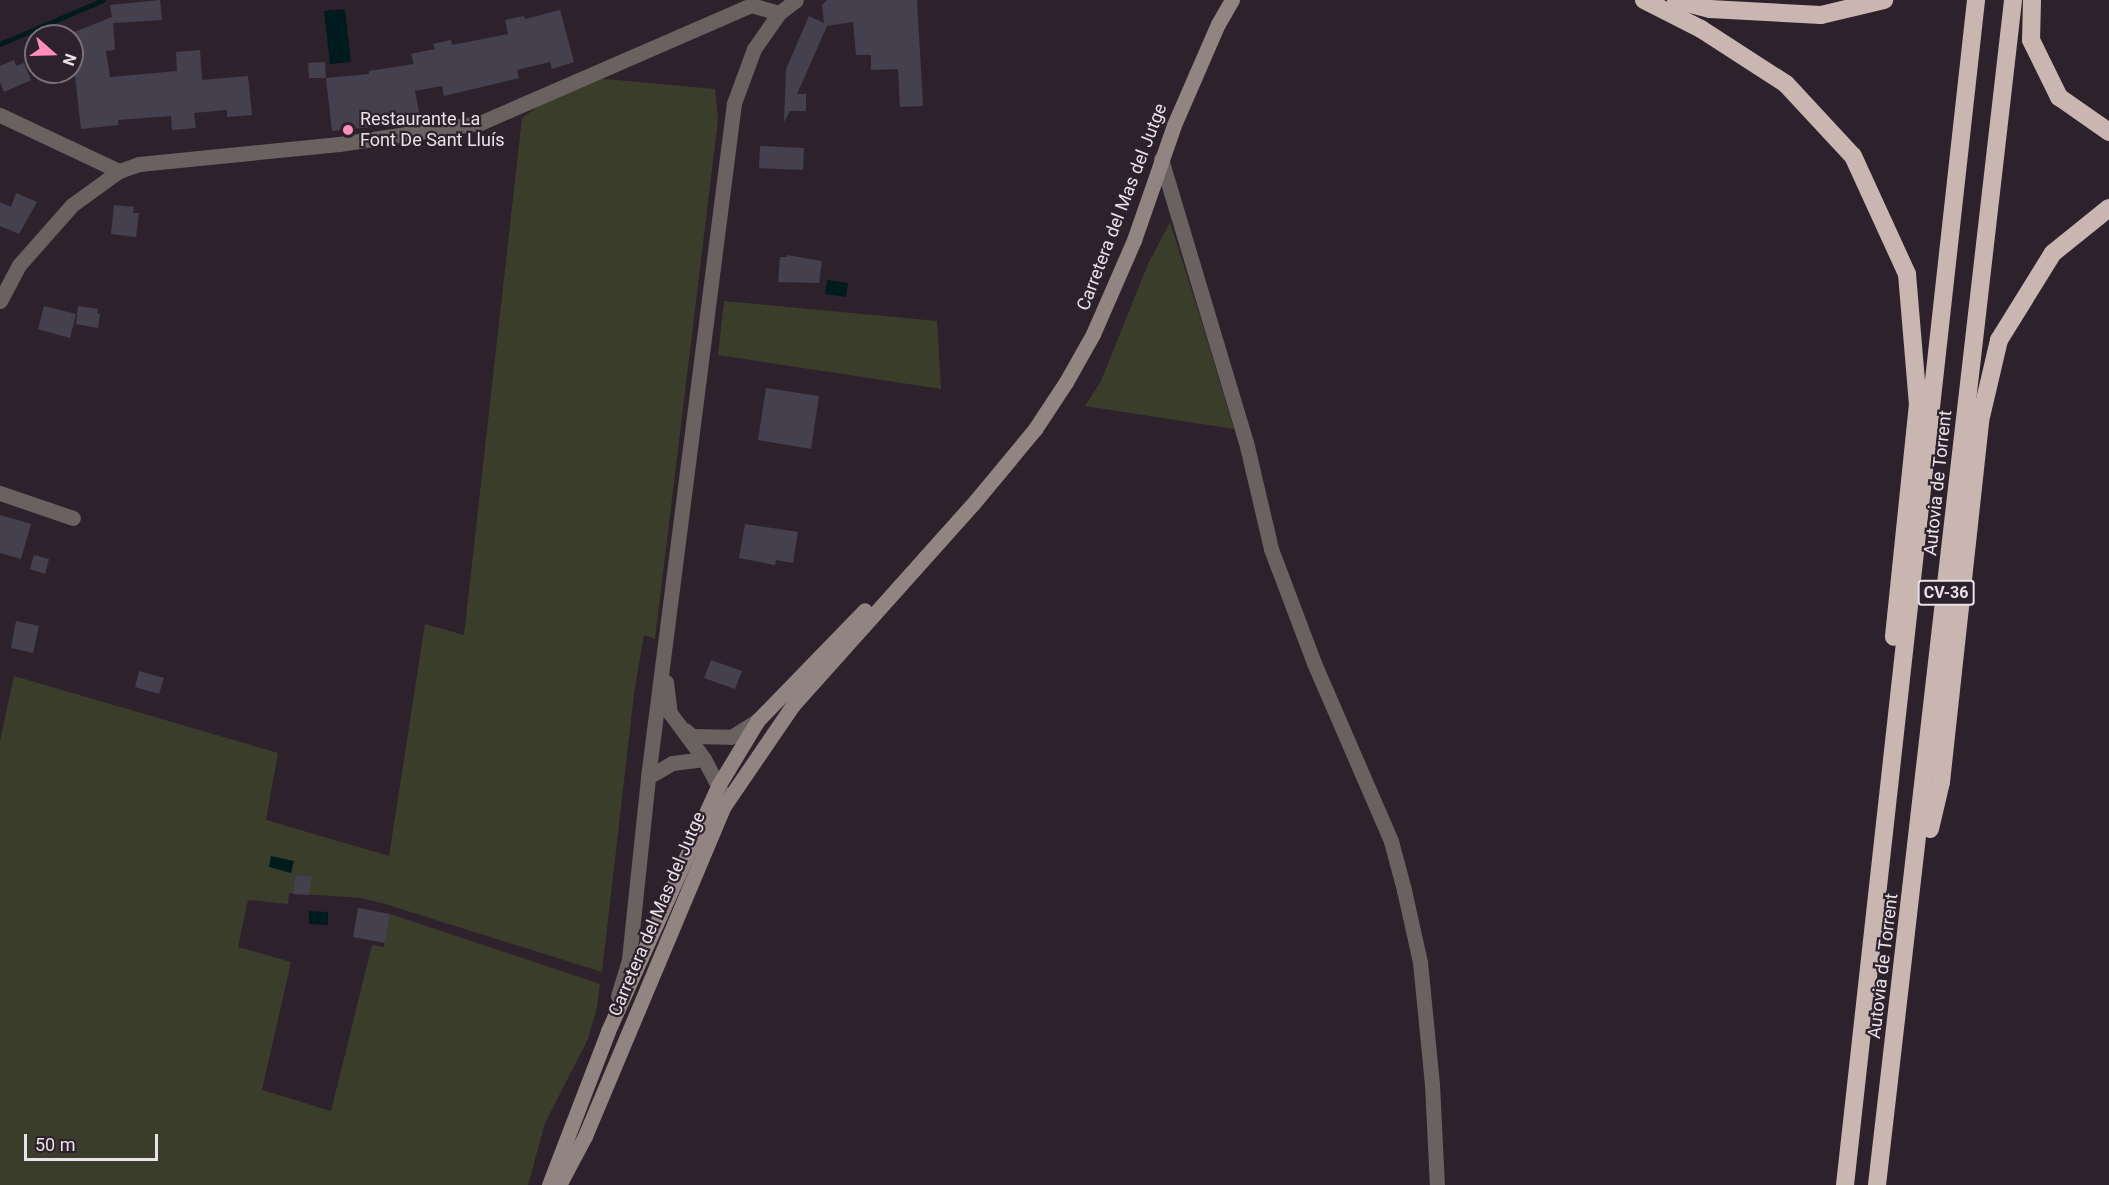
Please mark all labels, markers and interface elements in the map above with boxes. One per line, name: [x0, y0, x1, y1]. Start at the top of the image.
north arrow: [24, 24, 84, 84]
text: N: [59, 51, 80, 68]
street label: Carretera del Mas del Jutge: [1072, 100, 1172, 314]
place label: Restaurante La Font De Sant Lluís: [360, 109, 505, 152]
marker: Restaurante La Font De Sant Lluís: [341, 123, 355, 137]
street label: Autovia de Torrent: [1920, 409, 1956, 557]
road number: CV-36: [1918, 580, 1974, 606]
street label: Carretera del Mas del Jutge: [604, 808, 710, 1020]
street label: Autovia de Torrent: [1863, 892, 1903, 1040]
scale bar: [27, 1122, 160, 1160]
text: 50 m: [35, 1134, 75, 1155]

